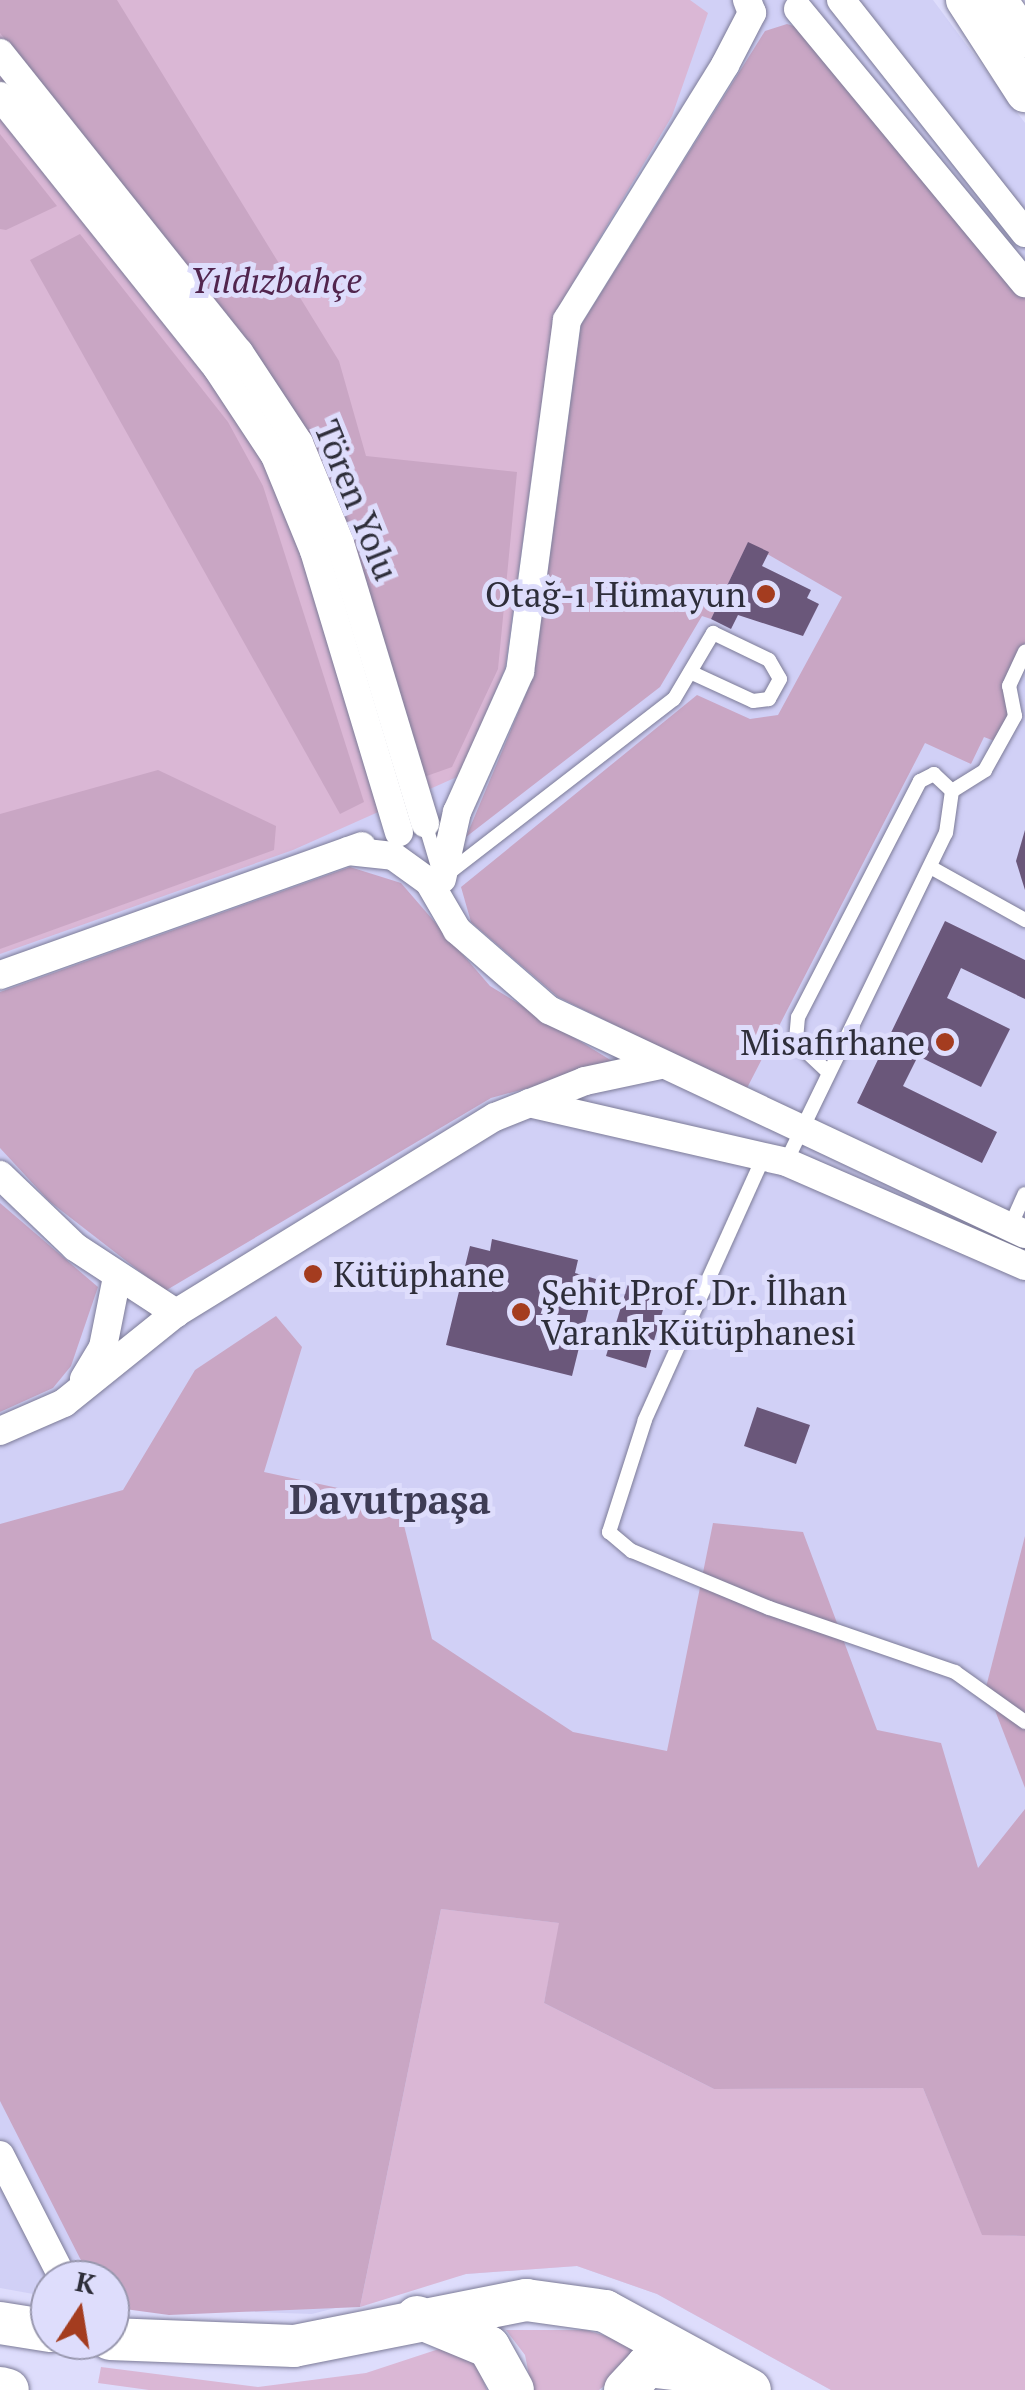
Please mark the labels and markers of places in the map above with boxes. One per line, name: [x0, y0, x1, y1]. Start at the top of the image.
place label: Otağ-ı Hümayun: [485, 573, 746, 615]
marker: Otağ-ı Hümayun: [755, 583, 777, 605]
place label: Misafirhane: [740, 1021, 925, 1063]
marker: Misafirhane: [934, 1031, 956, 1053]
place label: Kütüphane: [333, 1253, 505, 1295]
marker: Kütüphane: [302, 1263, 324, 1285]
place label: Şehit Prof. Dr. İlhan Varank Kütüphanesi: [541, 1271, 856, 1353]
marker: Şehit Prof. Dr. İlhan Varank Kütüphanesi: [510, 1301, 532, 1323]

